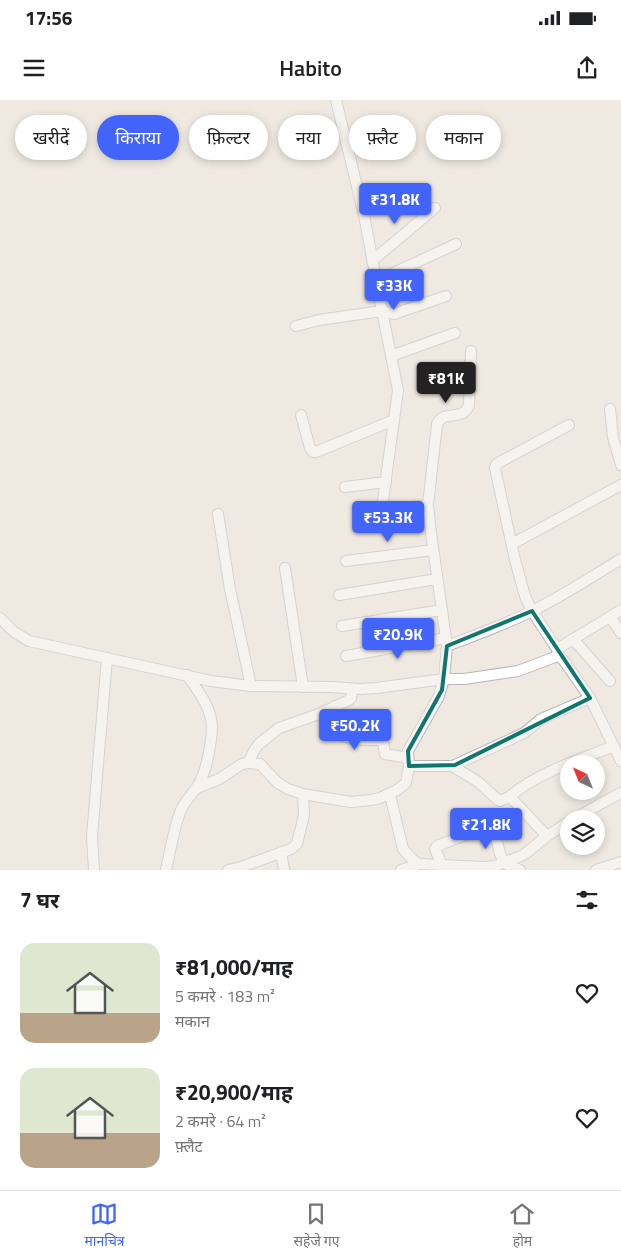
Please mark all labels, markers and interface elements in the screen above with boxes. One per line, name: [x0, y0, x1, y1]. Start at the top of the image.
text: 17:56: [25, 3, 72, 32]
text: Habito: [279, 51, 342, 85]
icon: menu: [20, 54, 48, 82]
icon: share: [573, 54, 601, 82]
chip: खरीदें: [15, 115, 87, 160]
chip: किराया: [97, 115, 179, 160]
chip: फ़िल्टर: [189, 115, 268, 160]
chip: नया: [278, 115, 339, 160]
chip: फ़्लैट: [349, 115, 416, 160]
chip: मकान: [426, 115, 501, 160]
pin: ₹31.8K: [354, 182, 436, 225]
text: ₹31.8K: [370, 187, 420, 211]
pin: ₹33K: [364, 268, 424, 311]
text: ₹33K: [376, 273, 412, 297]
pin: ₹81K: [416, 362, 476, 404]
text: ₹81K: [428, 366, 464, 390]
pin: ₹53.3K: [347, 500, 429, 543]
text: ₹53.3K: [363, 505, 413, 529]
pin: ₹20.9K: [357, 618, 439, 660]
text: ₹20.9K: [373, 622, 423, 646]
pin: ₹50.2K: [314, 708, 396, 751]
text: ₹50.2K: [330, 713, 380, 737]
north arrow: [560, 755, 605, 800]
map controls: [560, 755, 605, 855]
pin: ₹21.8K: [445, 808, 527, 850]
button: layers: [560, 810, 605, 855]
text: ₹21.8K: [461, 812, 511, 836]
text: 7 घर: [20, 884, 59, 916]
icon: filters: [573, 886, 601, 914]
text: ₹81,000/माह: [175, 951, 293, 983]
icon: home: [60, 963, 120, 1023]
icon: heart: [573, 979, 601, 1007]
text: 5 कमरे · 183 m²: [175, 984, 275, 1008]
text: मकान: [175, 1009, 210, 1033]
text: ₹20,900/माह: [175, 1076, 293, 1108]
icon: home: [60, 1088, 120, 1148]
icon: heart: [573, 1104, 601, 1132]
text: 2 कमरे · 64 m²: [175, 1109, 266, 1133]
text: फ़्लैट: [175, 1134, 203, 1158]
tab: मानचित्र: [84, 1200, 125, 1252]
tab: सहेजे गए: [293, 1200, 339, 1252]
tab: होम: [508, 1200, 536, 1252]

